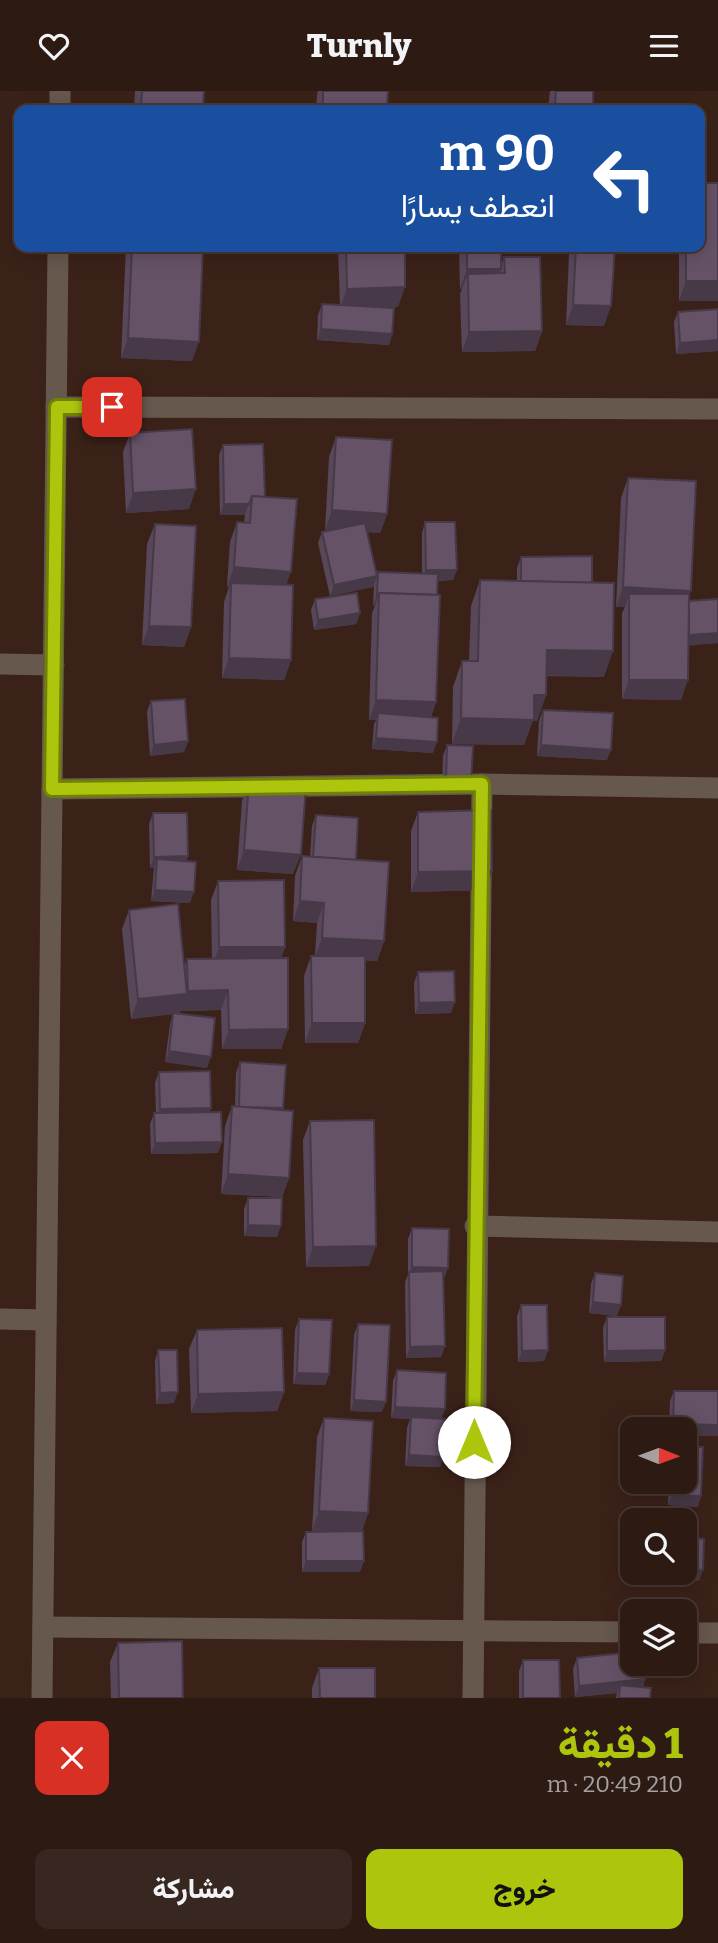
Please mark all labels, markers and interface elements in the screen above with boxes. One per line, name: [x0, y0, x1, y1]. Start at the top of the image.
icon: heart: [35, 27, 73, 65]
text: Turnly: [307, 27, 411, 65]
icon: menu: [645, 27, 683, 65]
text: 90 m: [439, 124, 555, 183]
icon: left: [579, 133, 670, 224]
text: انعطف يسارًا: [401, 187, 555, 225]
pin: [82, 377, 142, 437]
icon: arrive: [93, 388, 131, 426]
position arrow: [437, 1405, 511, 1479]
north arrow: [620, 1417, 696, 1495]
map controls: [620, 1417, 697, 1676]
button: search: [620, 1508, 697, 1585]
button: layers: [620, 1599, 697, 1676]
text: 1 دقيقة: [558, 1719, 683, 1769]
button: close: [35, 1721, 109, 1795]
text: 210 m · 20:49: [547, 1770, 683, 1798]
button: مشاركة: [35, 1849, 352, 1929]
button: خروج: [366, 1849, 683, 1929]

